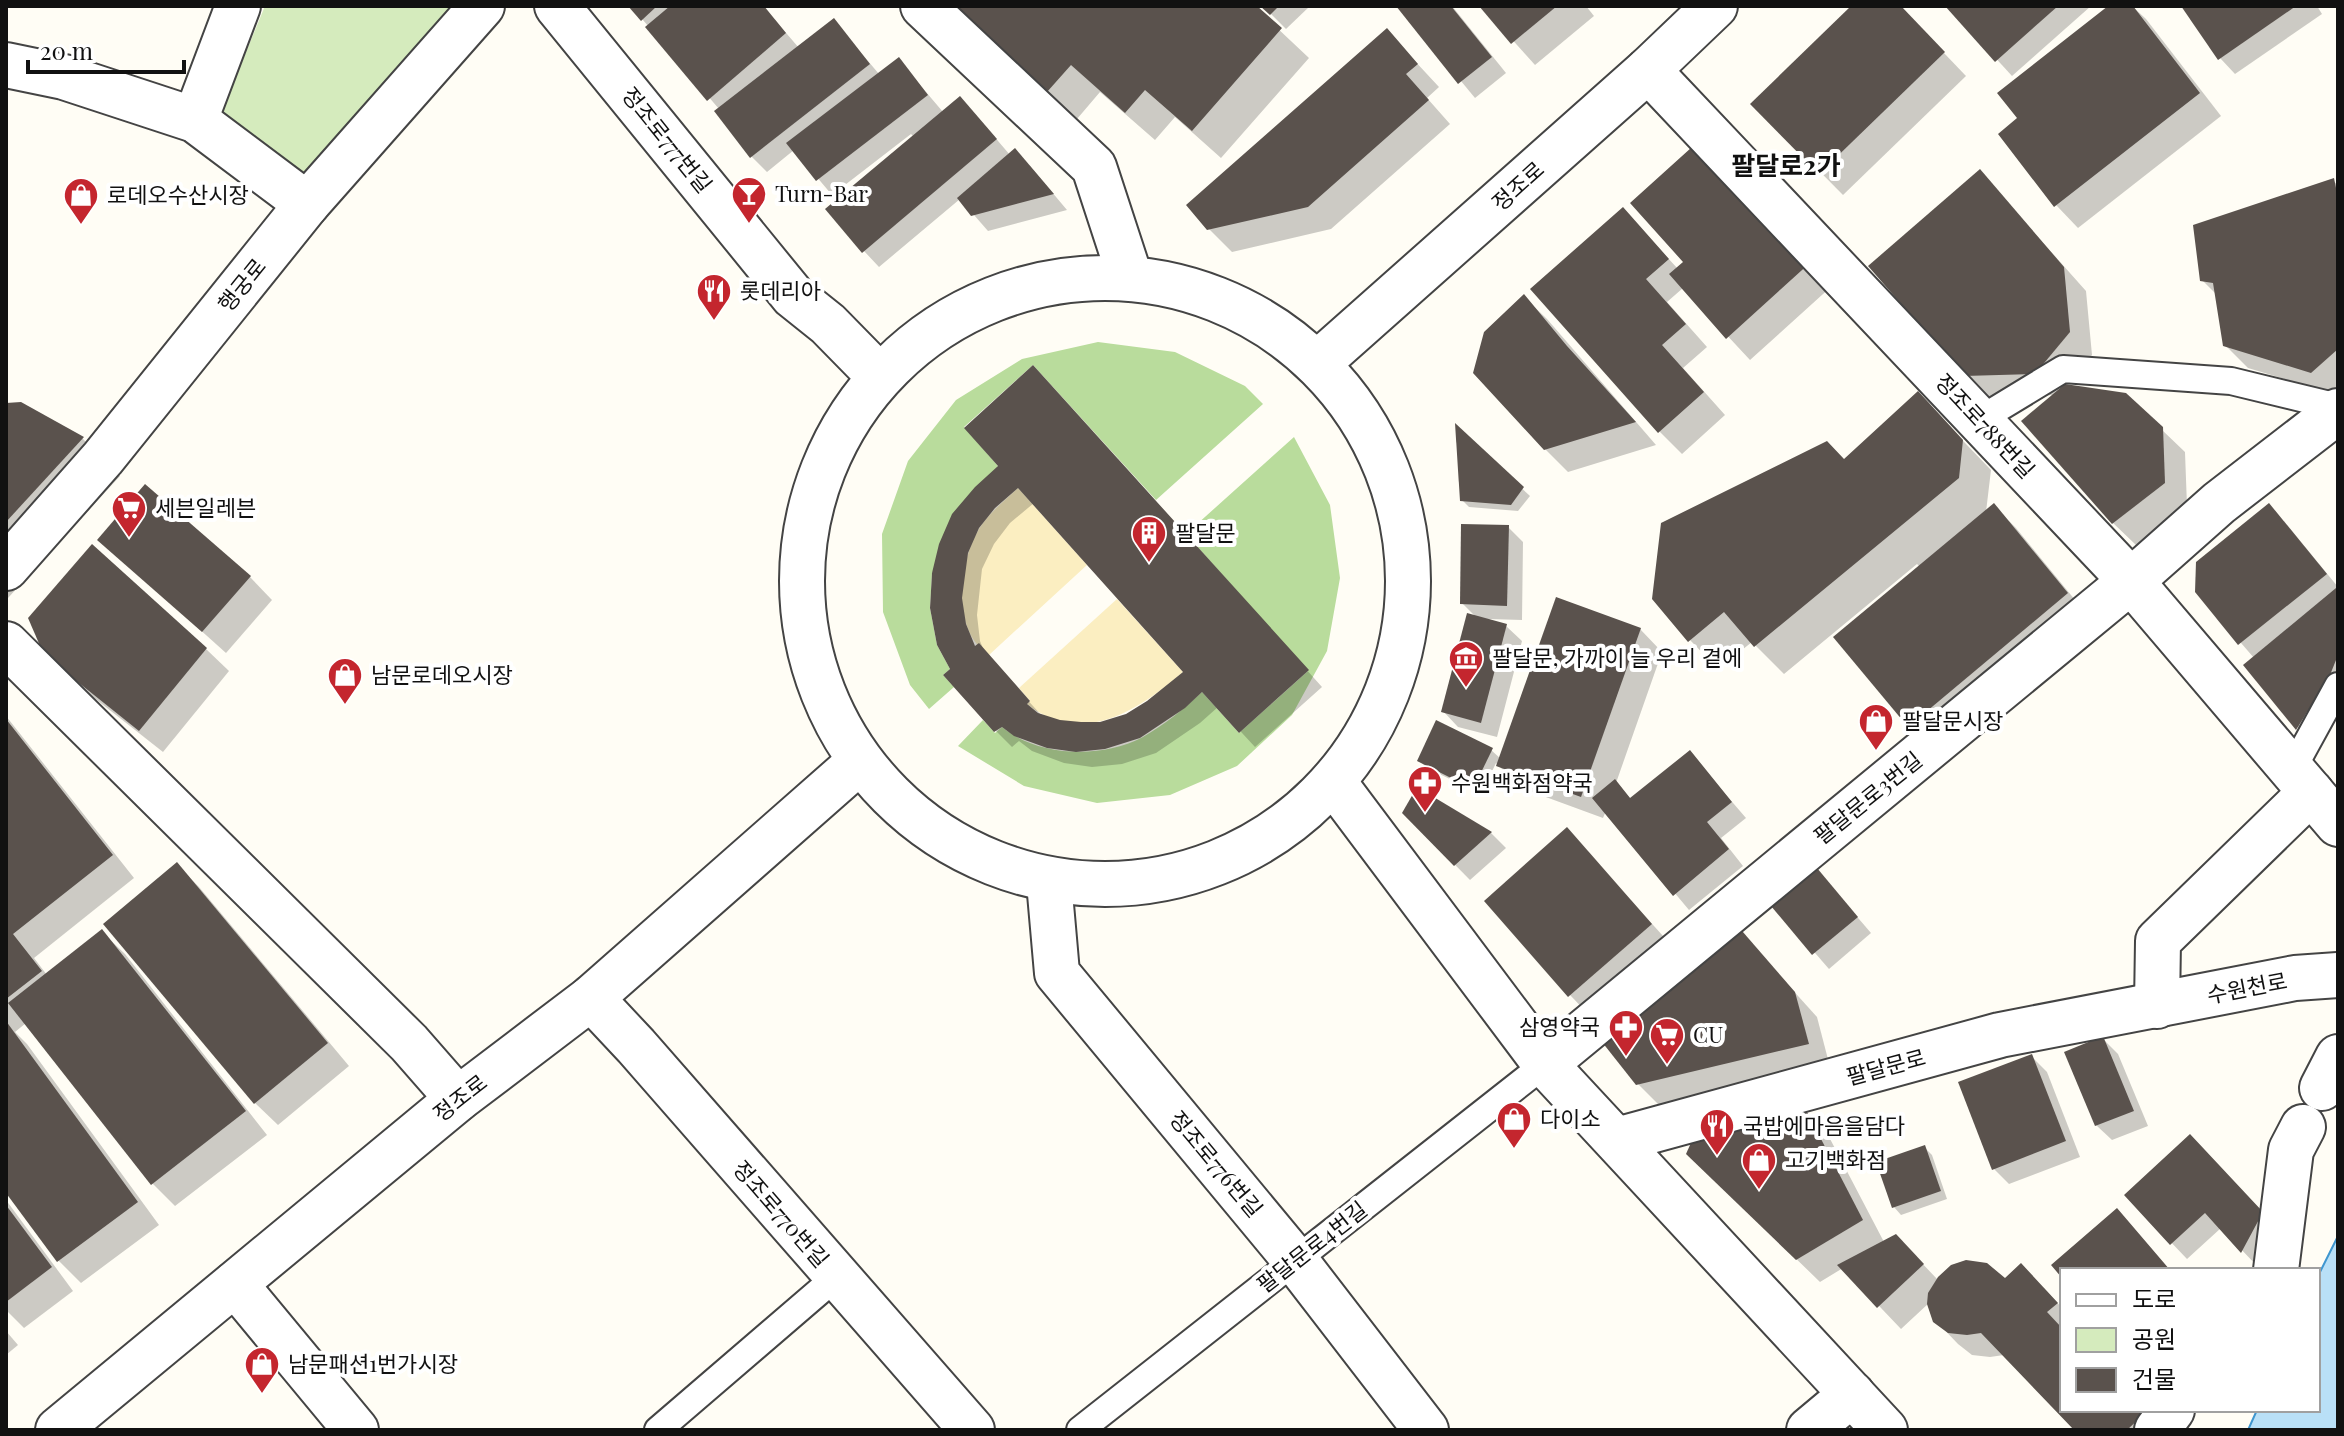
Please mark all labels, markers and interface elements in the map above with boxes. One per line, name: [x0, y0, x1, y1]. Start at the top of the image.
scale bar: [28, 24, 184, 74]
text: 20 m: [40, 34, 93, 66]
street label: 정조로777번길: [616, 80, 720, 199]
district label: 팔달로2가: [1731, 147, 1841, 182]
street label: 정조로: [1485, 154, 1550, 217]
bar icon: Turn-Bar: [730, 175, 768, 225]
shop icon: 로데오수산시장: [62, 176, 100, 226]
place label: Turn-Bar: [775, 178, 868, 208]
place label: 로데오수산시장: [107, 179, 249, 209]
street label: 행궁로: [210, 251, 272, 317]
restaurant icon: 롯데리아: [695, 272, 733, 322]
place label: 롯데리아: [740, 275, 821, 305]
street label: 정조로788번길: [1929, 366, 2042, 484]
supermarket icon: 세븐일레븐: [110, 489, 148, 539]
place label: 세븐일레븐: [155, 492, 256, 522]
building icon: 팔달문: [1130, 514, 1168, 564]
place label: 팔달문: [1175, 517, 1236, 547]
museum icon: 팔달문, 가까이 늘 우리 곁에: [1447, 639, 1485, 689]
place label: 팔달문, 가까이 늘 우리 곁에: [1492, 642, 1742, 672]
shop icon: 남문로데오시장: [326, 656, 364, 706]
place label: 남문로데오시장: [371, 659, 513, 689]
shop icon: 팔달문시장: [1857, 702, 1895, 752]
place label: 팔달문시장: [1902, 705, 2003, 735]
street label: 팔달문로3번길: [1807, 744, 1928, 850]
pharmacy icon: 수원백화점약국: [1406, 764, 1444, 814]
place label: 수원백화점약국: [1451, 767, 1593, 797]
street label: 수원천로: [2204, 965, 2289, 1009]
pharmacy icon: 삼영약국: [1607, 1008, 1645, 1058]
place label: 삼영약국: [1519, 1011, 1600, 1041]
supermarket icon: CU: [1648, 1016, 1686, 1066]
place label: CU: [1693, 1019, 1723, 1049]
street label: 팔달문로: [1843, 1041, 1929, 1091]
street label: 정조로: [426, 1067, 493, 1128]
shop icon: 다이소: [1495, 1100, 1533, 1150]
place label: 다이소: [1540, 1103, 1601, 1133]
street label: 정조로776번길: [1163, 1104, 1270, 1223]
restaurant icon: 국밥에마음을담다: [1698, 1107, 1736, 1157]
place label: 국밥에마음을담다: [1743, 1110, 1905, 1140]
shop icon: 고기백화점: [1740, 1141, 1778, 1191]
place label: 고기백화점: [1785, 1144, 1886, 1174]
street label: 정조로770번길: [727, 1154, 836, 1273]
street label: 팔달문로4번길: [1250, 1194, 1373, 1299]
legend: [2060, 1268, 2320, 1412]
text: 도로: [2132, 1282, 2176, 1314]
text: 공원: [2132, 1322, 2176, 1354]
shop icon: 남문패션1번가시장: [243, 1345, 281, 1395]
place label: 남문패션1번가시장: [288, 1348, 458, 1378]
text: 건물: [2132, 1362, 2176, 1394]

